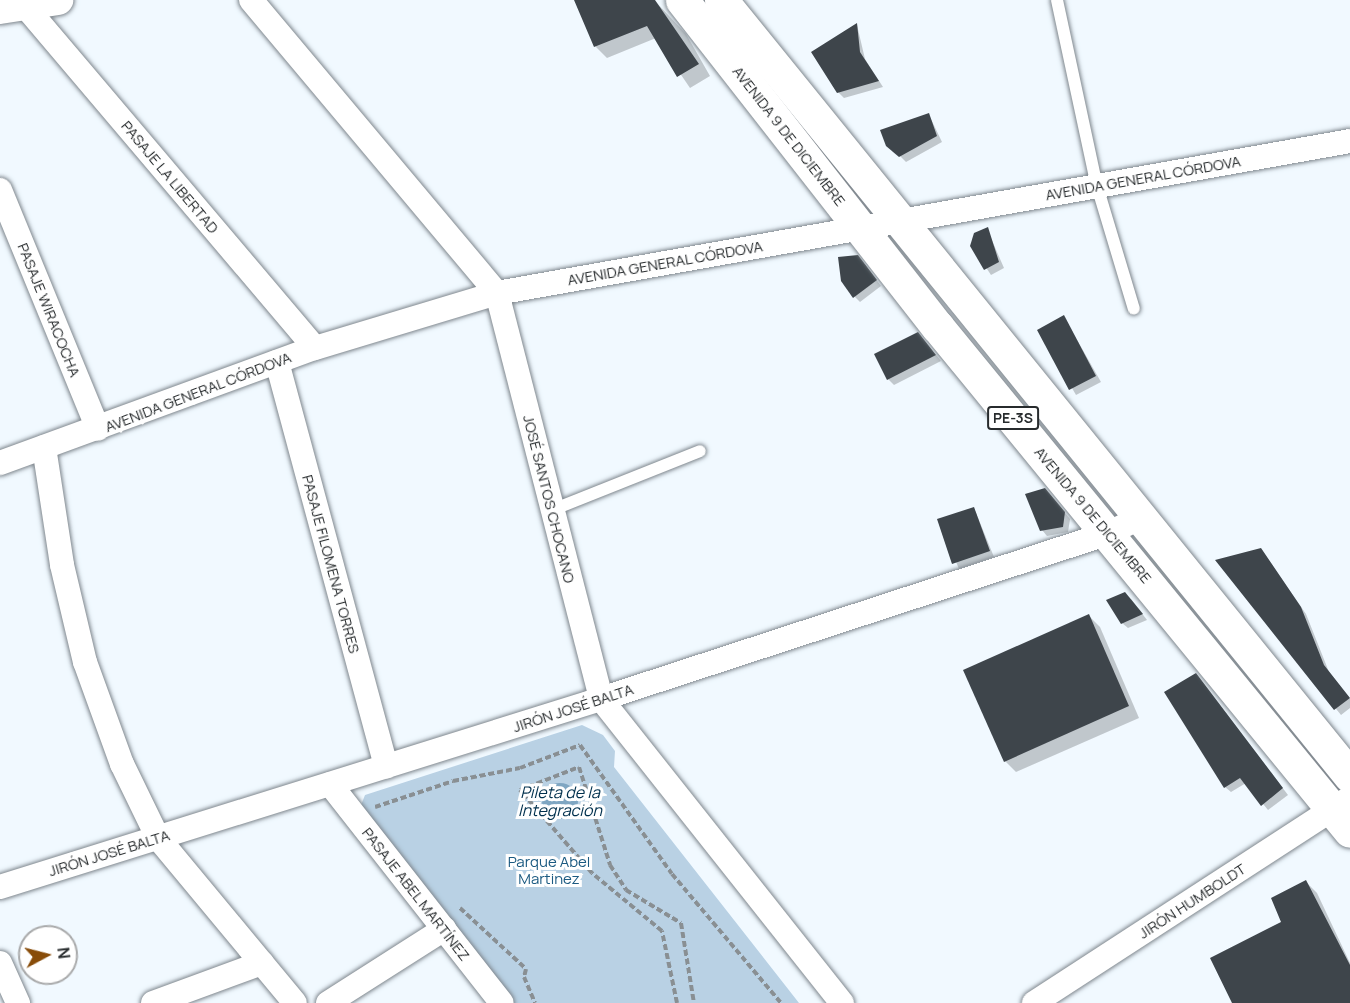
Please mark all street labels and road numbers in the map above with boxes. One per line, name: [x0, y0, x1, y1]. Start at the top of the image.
street label: AVENIDA 9 DE DICIEMBRE: [729, 63, 849, 209]
street label: PASAJE LA LIBERTAD: [118, 117, 222, 237]
street label: AVENIDA GENERAL CÓRDOVA: [1044, 152, 1242, 204]
street label: AVENIDA GENERAL CÓRDOVA: [566, 237, 764, 289]
street label: PASAJE WIRACOCHA: [14, 240, 84, 380]
street label: AVENIDA GENERAL CÓRDOVA: [102, 348, 294, 436]
road number: PE-3S: [986, 407, 1040, 429]
street label: JOSÉ SANTOS CHOCANO: [519, 413, 579, 585]
street label: AVENIDA 9 DE DICIEMBRE: [1031, 443, 1155, 587]
street label: PASAJE FILOMENA TORRES: [298, 473, 364, 655]
street label: JIRÓN JOSÉ BALTA: [510, 680, 636, 736]
street label: PASAJE ABEL MARTÍNEZ: [358, 824, 474, 964]
street label: JIRÓN JOSÉ BALTA: [46, 826, 172, 880]
street label: JIRÓN HUMBOLDT: [1135, 860, 1249, 942]

